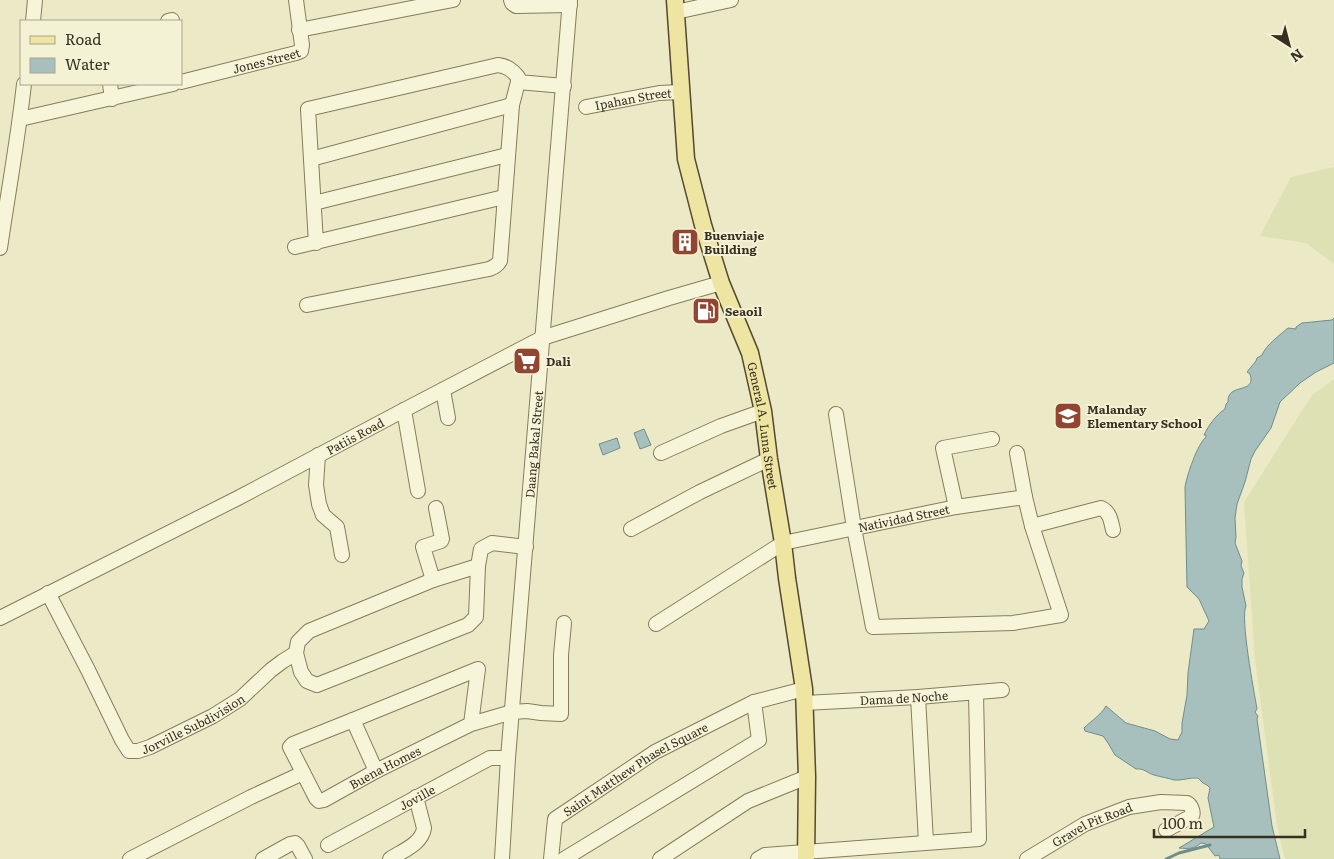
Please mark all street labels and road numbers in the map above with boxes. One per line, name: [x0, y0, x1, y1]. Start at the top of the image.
street label: Jones Street: [231, 43, 303, 78]
street label: Ipahan Street: [593, 83, 672, 114]
street label: General A. Luna Street: [743, 360, 783, 491]
street label: Daang Bakal Street: [520, 389, 547, 499]
street label: Patiis Road: [323, 413, 388, 459]
street label: Natividad Street: [856, 500, 951, 536]
street label: Dama de Noche: [859, 686, 949, 709]
street label: Jorville Subdivision: [139, 689, 248, 758]
street label: Saint Matthew Phase1 Square: [559, 718, 711, 820]
street label: Buena Homes: [346, 741, 424, 793]
street label: Joville: [396, 780, 438, 814]
street label: Gravel Pit Road: [1048, 797, 1135, 851]

